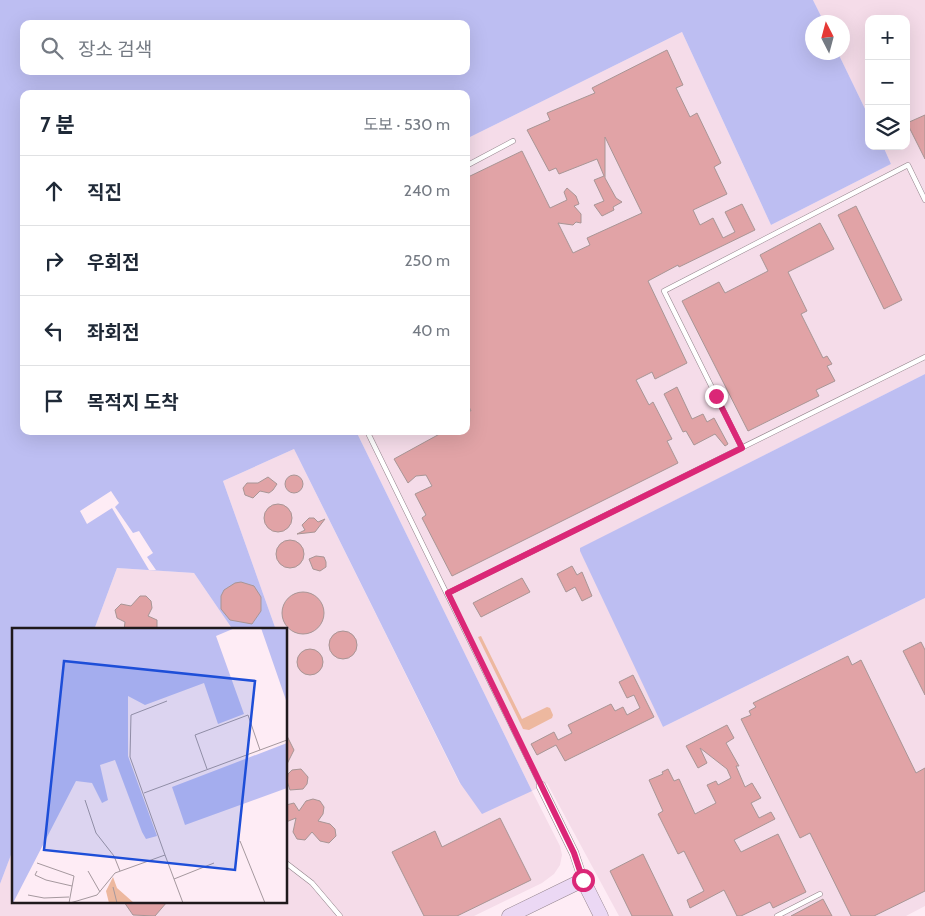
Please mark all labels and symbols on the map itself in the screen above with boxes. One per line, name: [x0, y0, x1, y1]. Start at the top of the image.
north arrow: [805, 15, 850, 60]
route end: [705, 385, 728, 408]
inset map: [12, 628, 288, 904]
route start: [572, 869, 595, 892]

